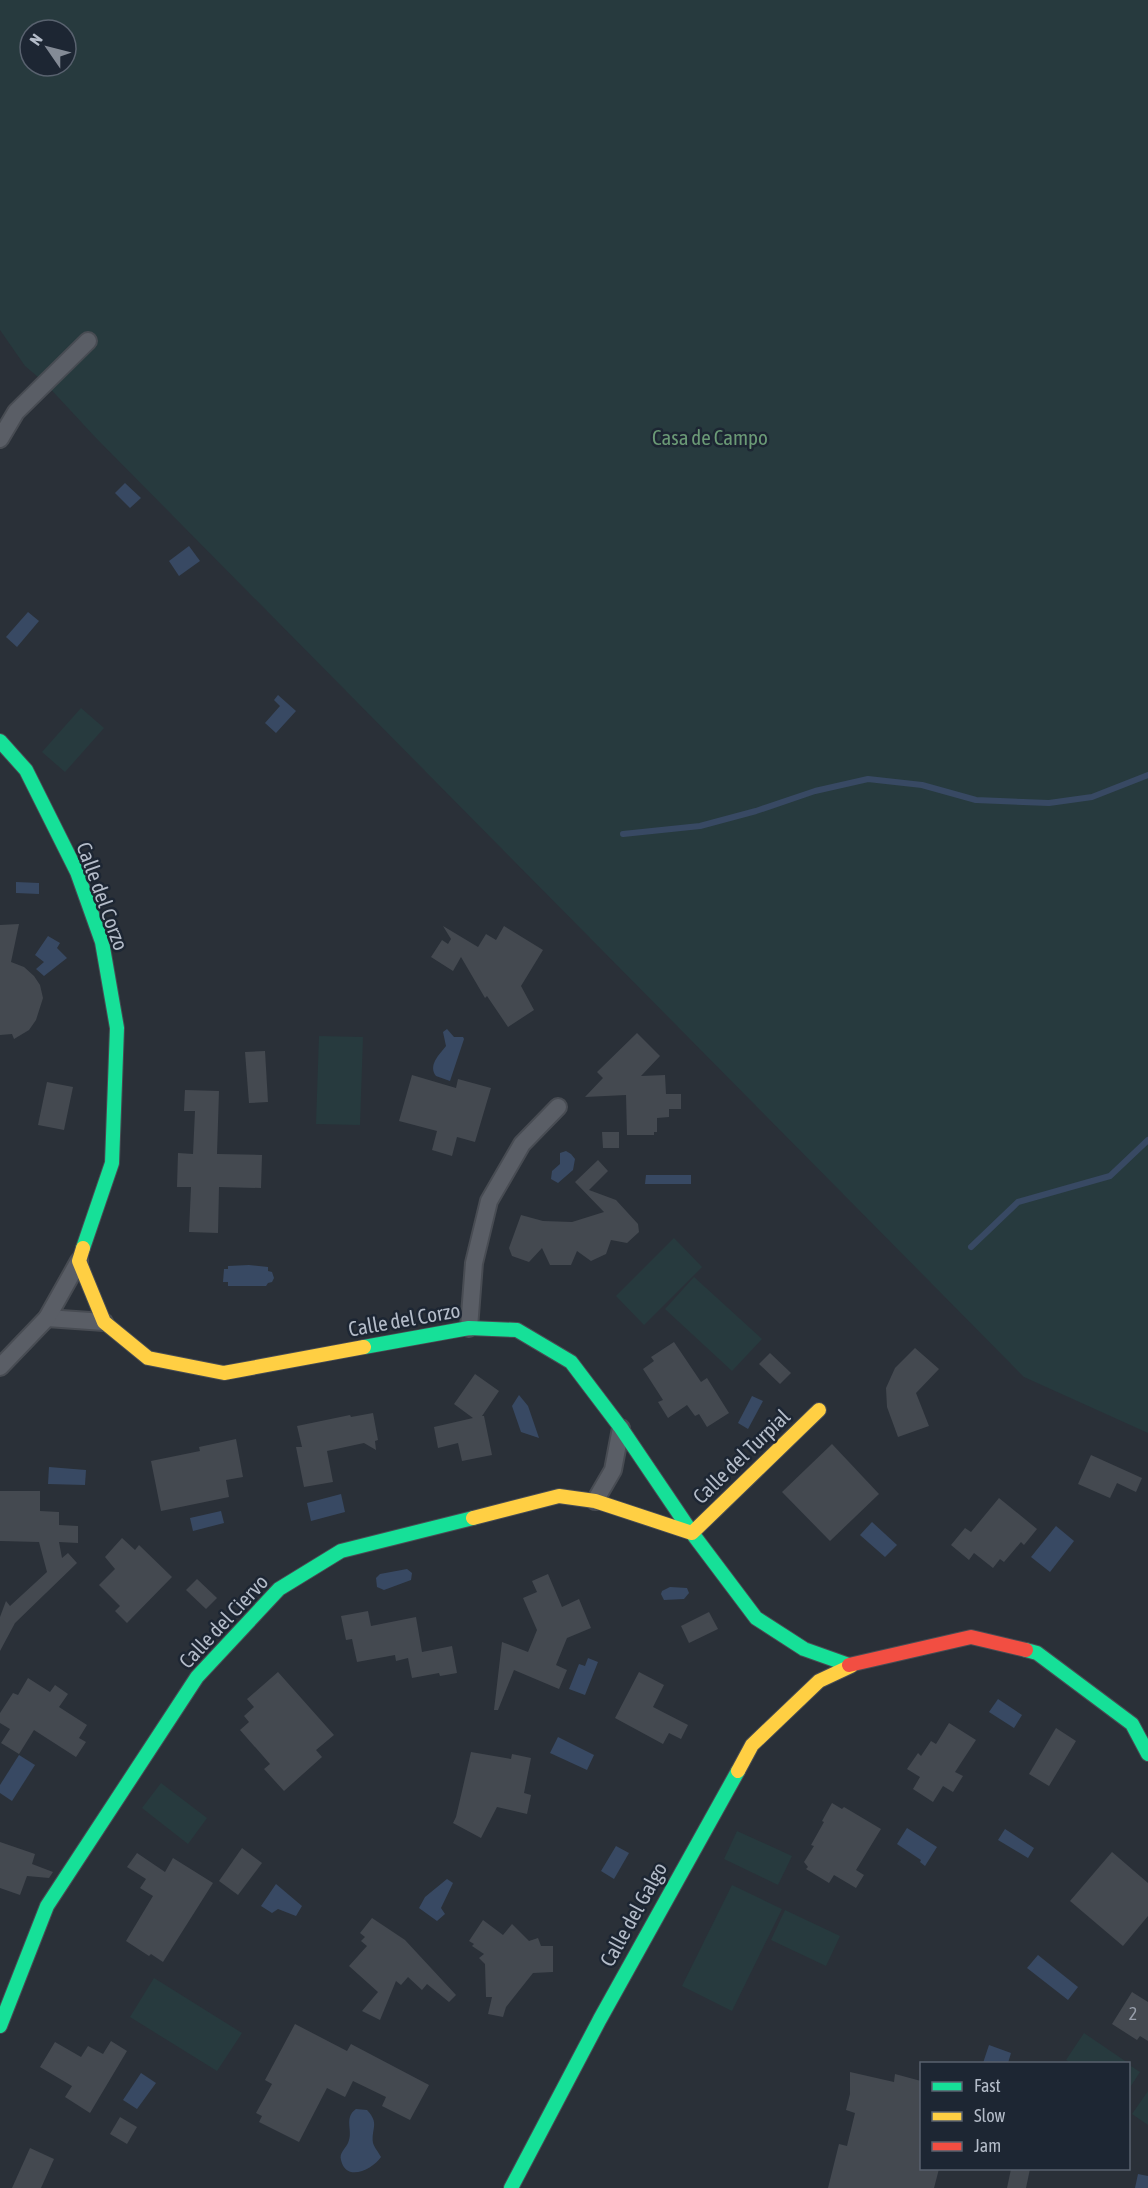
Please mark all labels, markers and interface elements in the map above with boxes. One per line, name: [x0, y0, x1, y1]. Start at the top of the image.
north arrow: [18, 18, 78, 78]
text: N: [26, 30, 46, 48]
park label: Casa de Campo: [652, 425, 768, 449]
street label: Calle del Corzo: [72, 839, 134, 953]
street label: Calle del Corzo: [346, 1297, 462, 1341]
street label: Calle del Turpial: [688, 1404, 795, 1508]
street label: Calle del Ciervo: [174, 1569, 272, 1673]
street label: Calle del Galgo: [595, 1858, 671, 1970]
house number: 2: [1129, 2003, 1137, 2024]
legend: [920, 2062, 1130, 2170]
text: Fast: [974, 2075, 1001, 2096]
text: Slow: [974, 2105, 1005, 2126]
text: Jam: [974, 2135, 1001, 2156]

